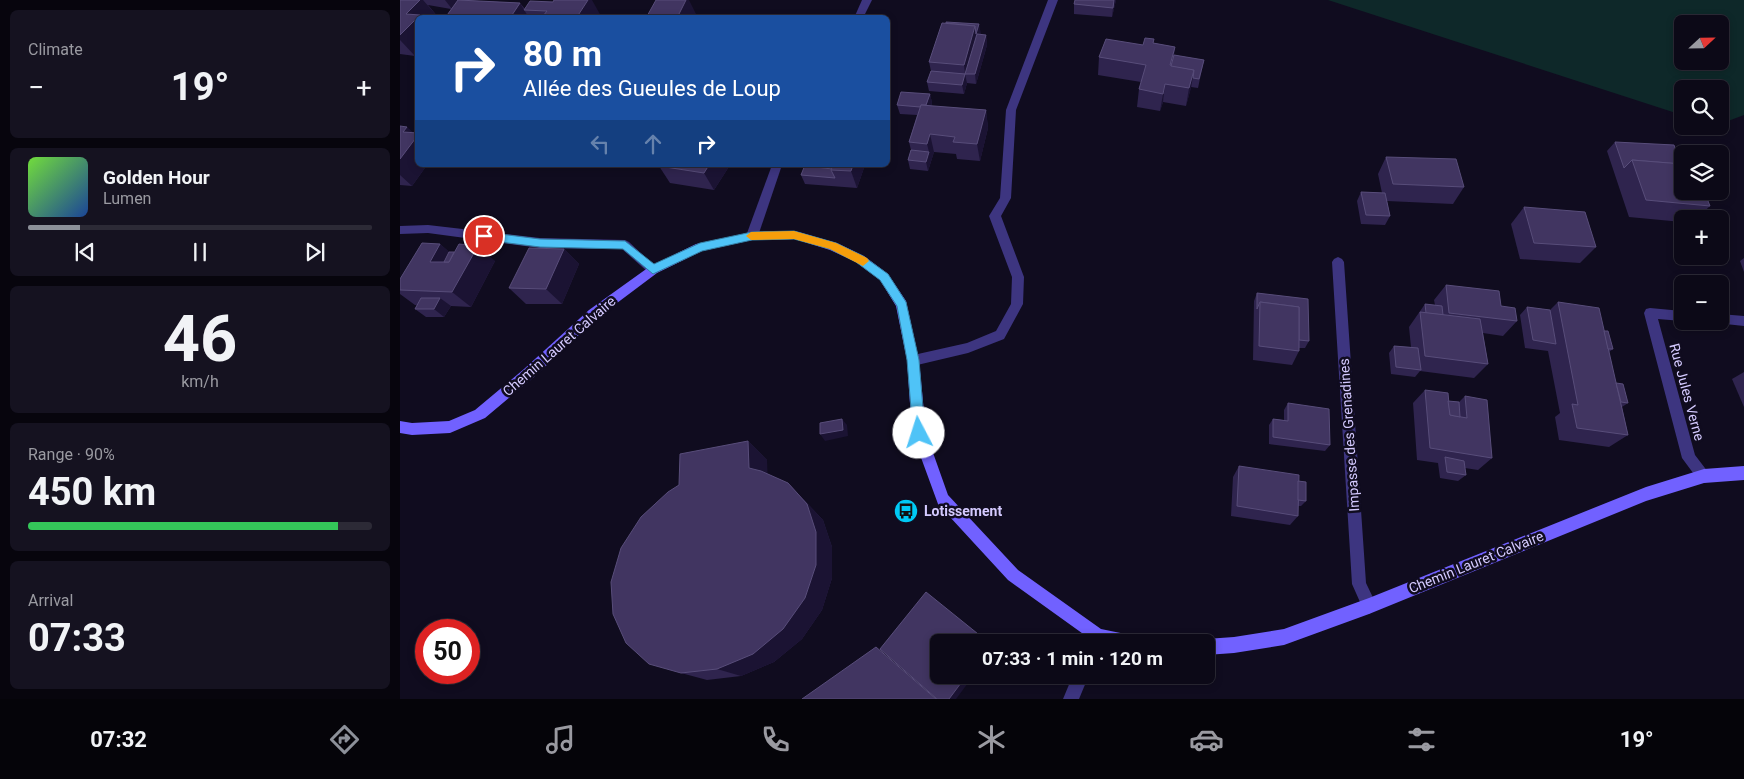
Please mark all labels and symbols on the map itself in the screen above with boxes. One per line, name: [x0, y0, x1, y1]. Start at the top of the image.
north arrow: [1674, 15, 1729, 70]
pin: [463, 215, 505, 257]
street label: Chemin Lauret Calvaire: [499, 293, 619, 399]
street label: Rue Jules Verne: [1666, 342, 1708, 442]
street label: Impasse des Grenadines: [1336, 358, 1362, 512]
position arrow: [892, 406, 944, 458]
bus stop icon: Lotissement: [893, 498, 919, 524]
place label: Lotissement: [924, 503, 1002, 519]
street label: Chemin Lauret Calvaire: [1406, 528, 1546, 596]
speed limit sign: 50: [415, 619, 480, 684]

